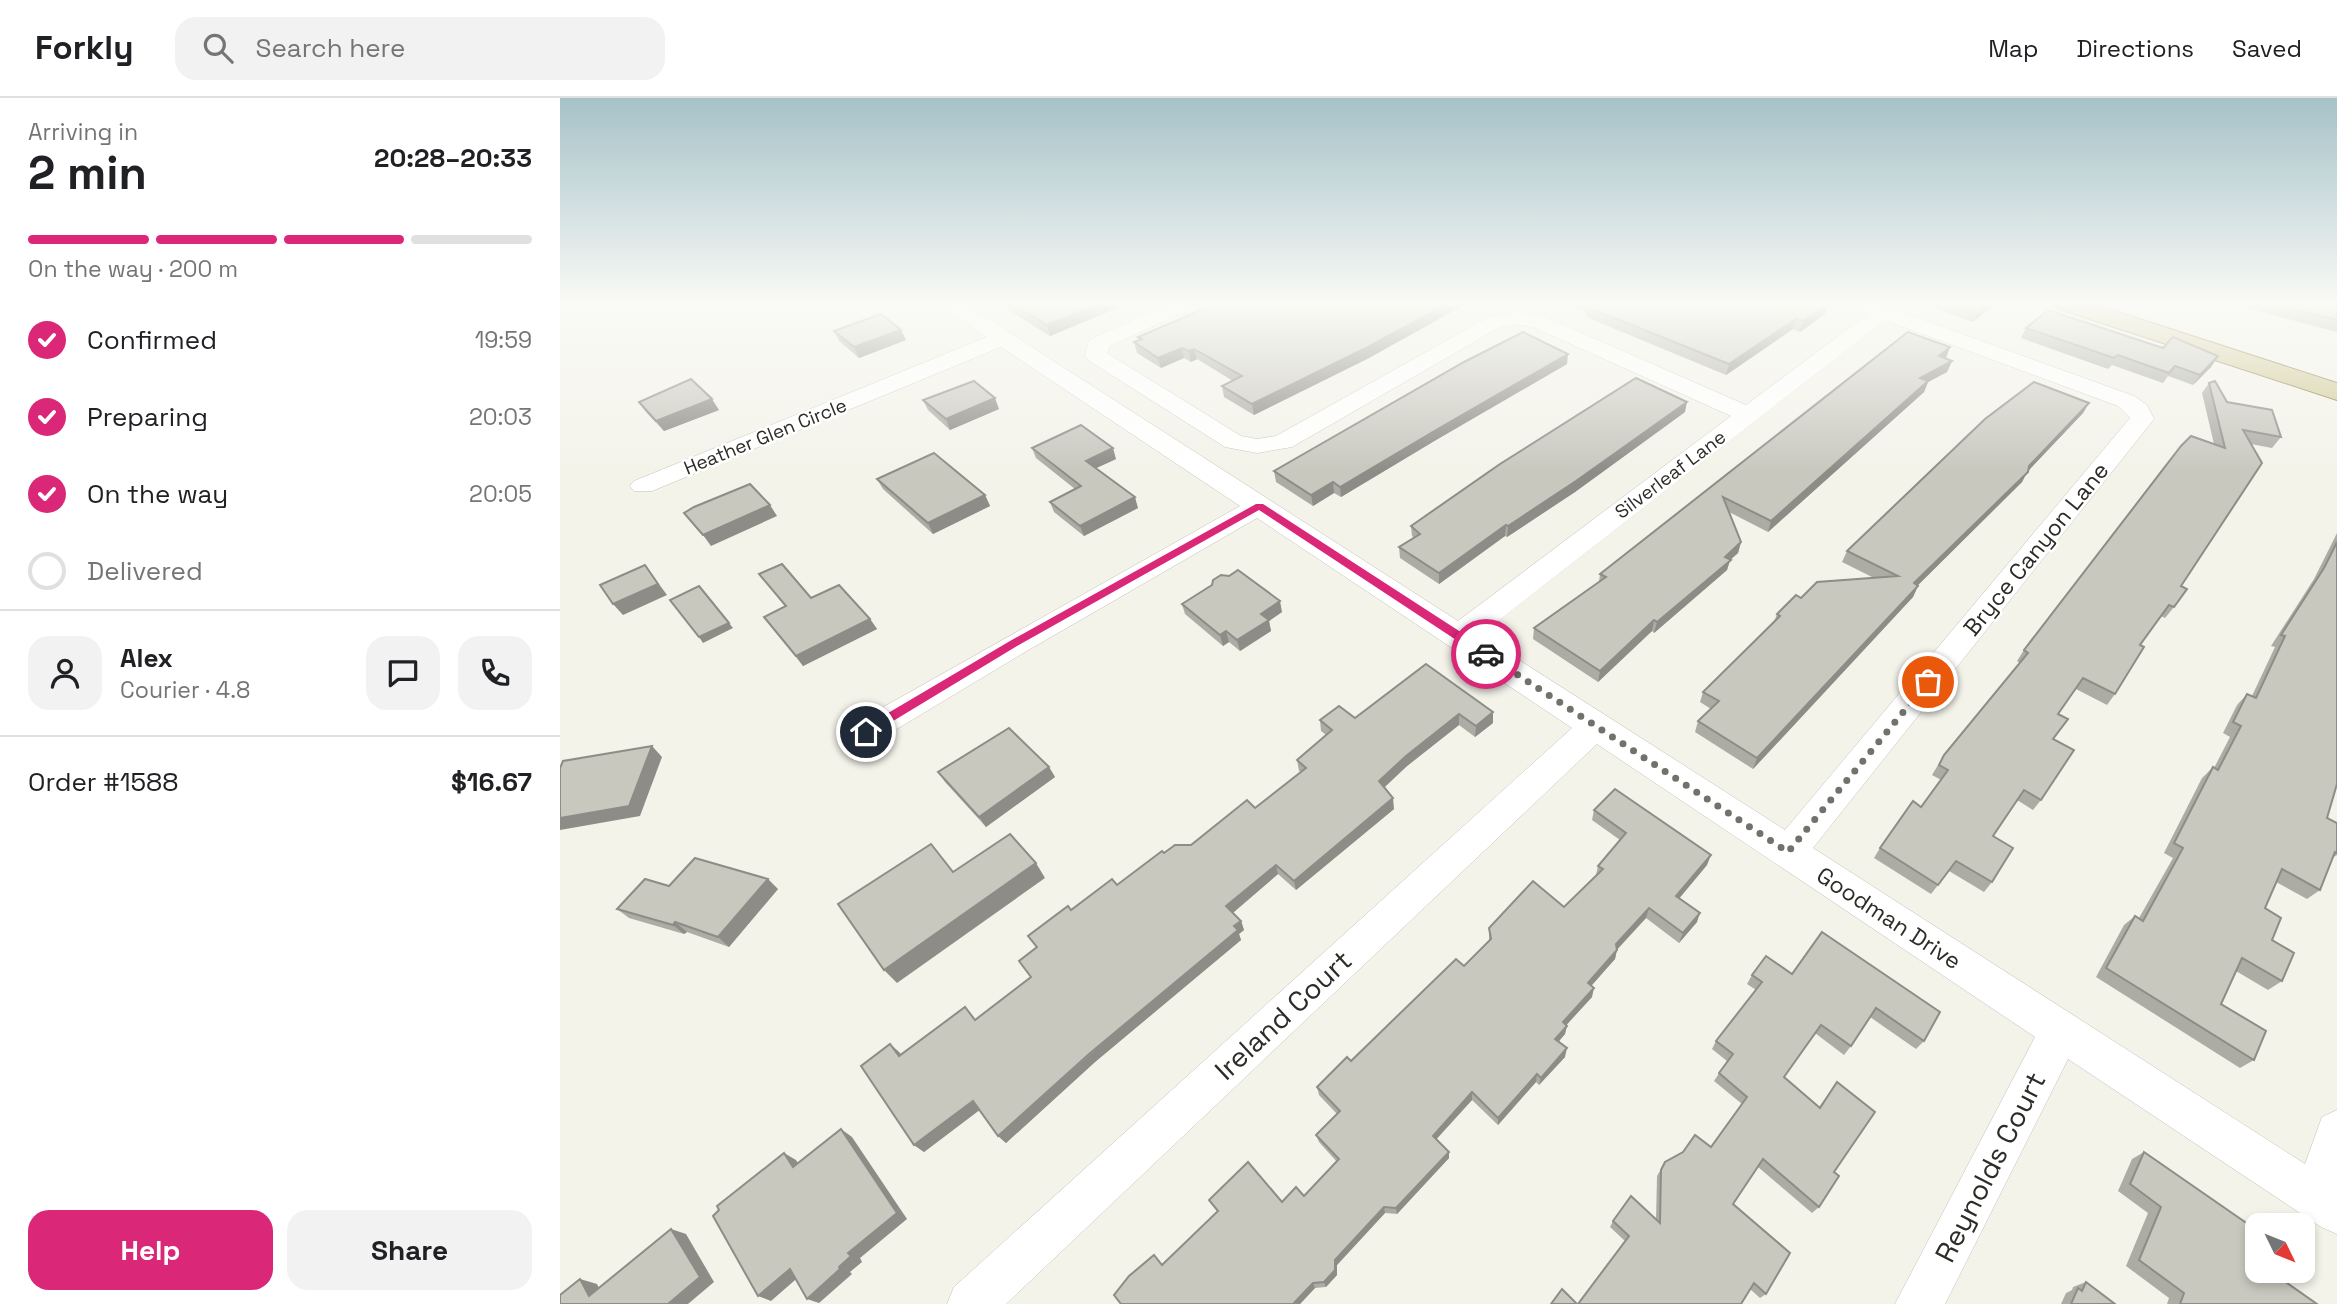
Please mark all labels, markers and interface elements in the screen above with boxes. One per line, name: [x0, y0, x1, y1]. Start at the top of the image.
search box: [175, 17, 665, 80]
text: Forkly: [35, 27, 133, 69]
icon: search: [199, 29, 237, 67]
text: Search here: [255, 31, 405, 65]
text: Map: [1988, 33, 2038, 64]
text: Directions: [2076, 33, 2194, 64]
text: Saved: [2232, 33, 2302, 64]
text: Arriving in: [28, 117, 138, 147]
text: 20:28–20:33: [374, 141, 532, 175]
text: 2 min: [28, 144, 147, 202]
text: On the way · 200 m: [28, 254, 238, 284]
icon: check: [28, 321, 66, 359]
text: Confirmed: [87, 323, 217, 357]
text: 19:59: [475, 325, 532, 355]
street label: Heather Glen Circle: [680, 392, 850, 481]
icon: check: [28, 398, 66, 436]
text: Preparing: [87, 400, 208, 434]
text: 20:03: [469, 402, 532, 432]
street label: Silverleaf Lane: [1610, 424, 1731, 524]
street label: Bryce Canyon Lane: [1957, 456, 2115, 642]
icon: check: [28, 475, 66, 513]
text: On the way: [87, 477, 228, 511]
text: 20:05: [469, 479, 532, 509]
text: Delivered: [87, 554, 203, 588]
courier: [1451, 619, 1521, 689]
icon: car: [1467, 635, 1505, 673]
button: person: [28, 636, 102, 710]
button: chat: [366, 636, 440, 710]
button: phone: [458, 636, 532, 710]
text: Alex: [120, 641, 173, 675]
pin: [1898, 652, 1958, 712]
icon: bag: [1909, 663, 1947, 701]
text: Courier · 4.8: [120, 675, 250, 705]
pin: [836, 702, 896, 762]
icon: home: [847, 713, 885, 751]
text: Order #1588: [28, 765, 179, 799]
text: $16.67: [451, 765, 532, 799]
street label: Goodman Drive: [1811, 860, 1967, 976]
street label: Ireland Court: [1207, 942, 1359, 1088]
street label: Reynolds Court: [1927, 1066, 2053, 1268]
button: Help: [28, 1210, 273, 1290]
button: Share: [287, 1210, 532, 1290]
north arrow: [2245, 1213, 2315, 1283]
map controls: [2245, 1213, 2315, 1283]

